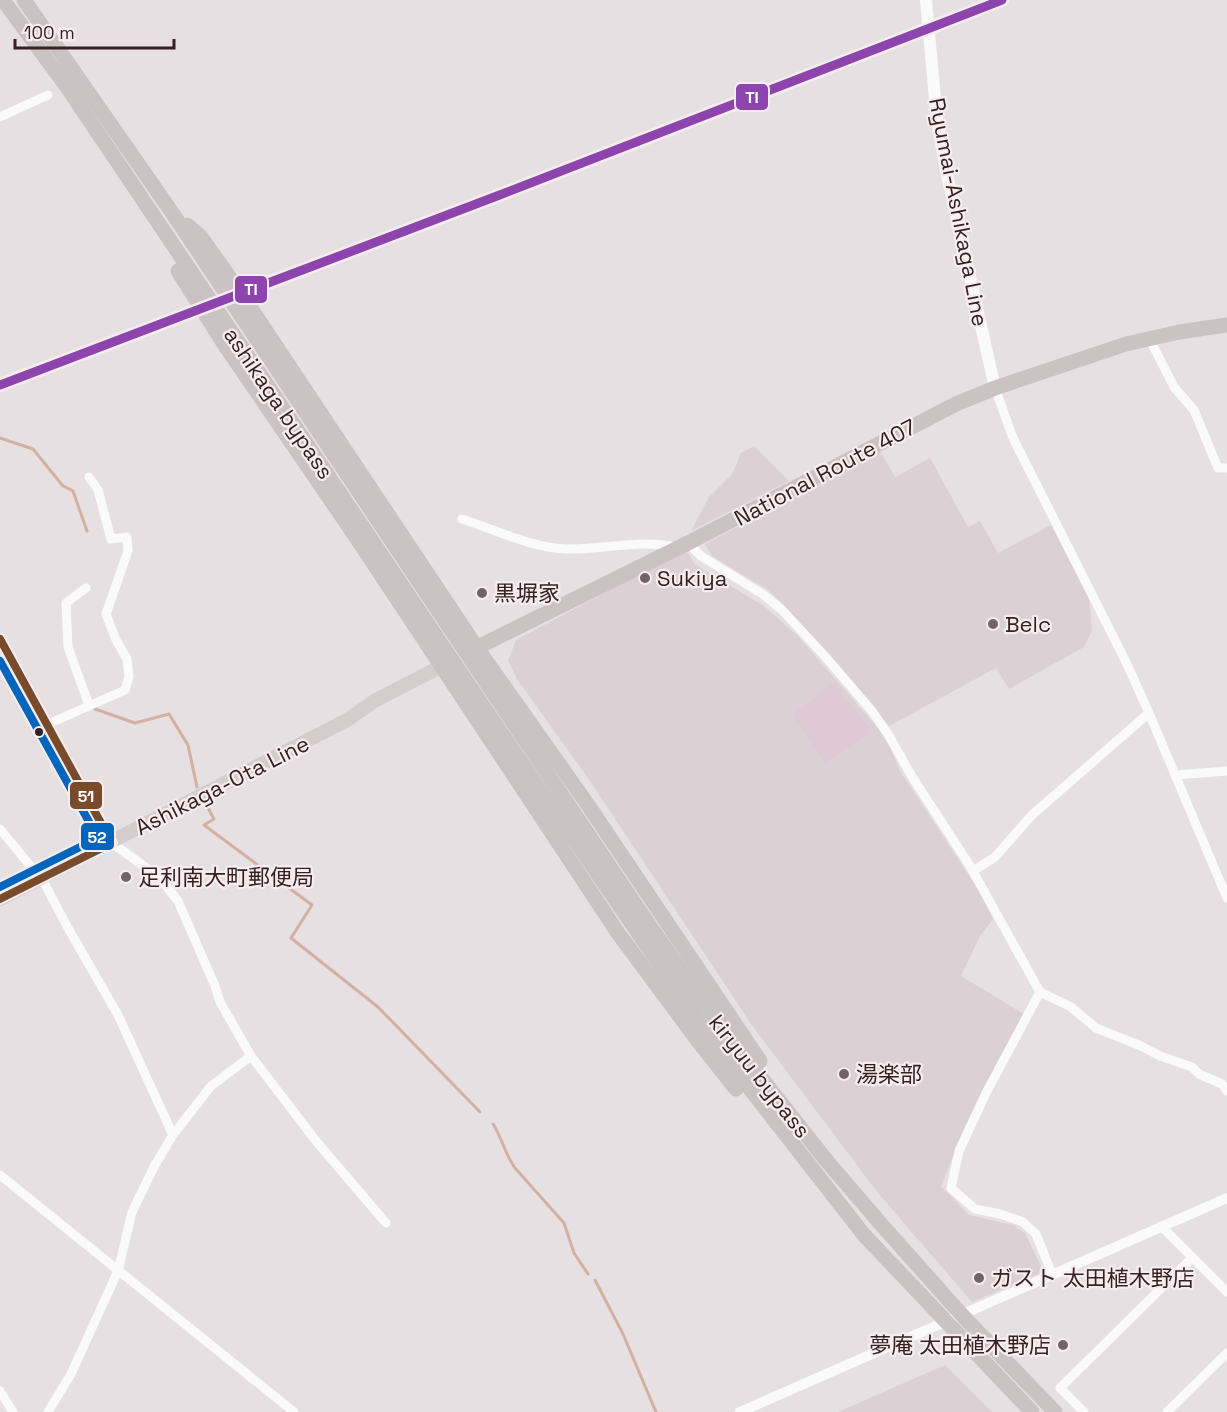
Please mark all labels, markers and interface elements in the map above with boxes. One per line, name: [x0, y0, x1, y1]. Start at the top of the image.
scale bar: [15, 12, 174, 50]
text: 100 m: [24, 21, 75, 44]
line badge: TI: [735, 83, 769, 111]
text: TI: [745, 87, 759, 108]
street label: Ryumai-Ashikaga Line: [923, 95, 995, 329]
line badge: TI: [234, 275, 268, 304]
text: TI: [244, 279, 258, 300]
street label: ashikaga bypass: [218, 322, 340, 484]
street label: National Route 407: [729, 412, 921, 532]
place label: Sukiya: [657, 564, 728, 592]
marker: Sukiya: [638, 571, 652, 585]
place label: 黒塀家: [494, 579, 560, 607]
marker: 黒塀家: [475, 586, 489, 600]
place label: Belc: [1005, 610, 1051, 638]
marker: Belc: [986, 617, 1000, 631]
unlabelled marker: [33, 726, 45, 738]
street label: Ashikaga-Ota Line: [130, 729, 314, 841]
line badge: 51: [69, 781, 103, 810]
text: 51: [78, 786, 94, 807]
line badge: 52: [80, 822, 115, 851]
text: 52: [88, 827, 106, 848]
place label: 足利南大町郵便局: [138, 863, 314, 891]
marker: 足利南大町郵便局: [119, 870, 133, 884]
street label: kiryuu bypass: [703, 1009, 817, 1143]
place label: 湯楽部: [856, 1060, 922, 1088]
marker: 湯楽部: [837, 1067, 851, 1081]
place label: ガスト 太田植木野店: [991, 1264, 1195, 1292]
marker: ガスト 太田植木野店: [972, 1271, 986, 1285]
place label: 夢庵 太田植木野店: [869, 1331, 1051, 1359]
marker: 夢庵 太田植木野店: [1056, 1338, 1070, 1352]

